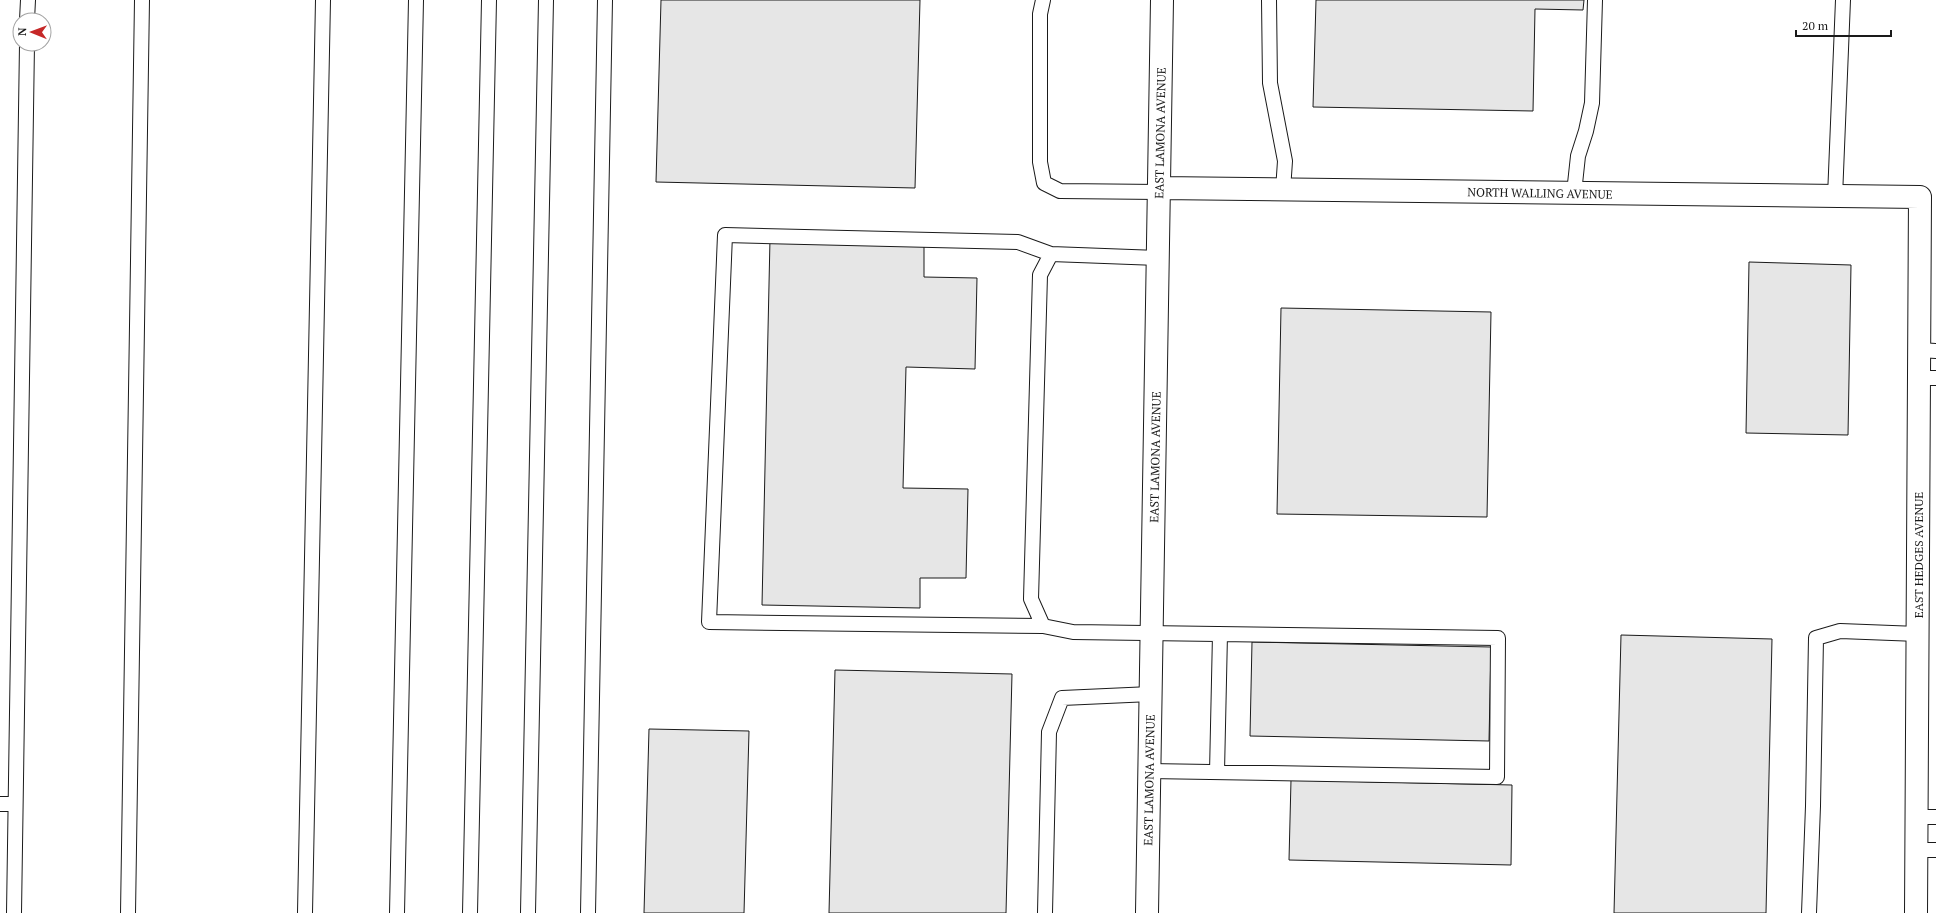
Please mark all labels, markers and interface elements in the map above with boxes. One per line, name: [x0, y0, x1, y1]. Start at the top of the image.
north arrow: [12, 12, 52, 52]
scale bar: [1796, 12, 1891, 38]
text: 20 m: [1802, 18, 1829, 33]
text: N: [15, 27, 29, 36]
street label: EAST LAMONA AVENUE: [1151, 67, 1169, 199]
street label: NORTH WALLING AVENUE: [1467, 184, 1613, 202]
street label: EAST LAMONA AVENUE: [1146, 391, 1164, 523]
street label: EAST HEDGES AVENUE: [1911, 492, 1926, 618]
street label: EAST LAMONA AVENUE: [1140, 714, 1158, 846]

